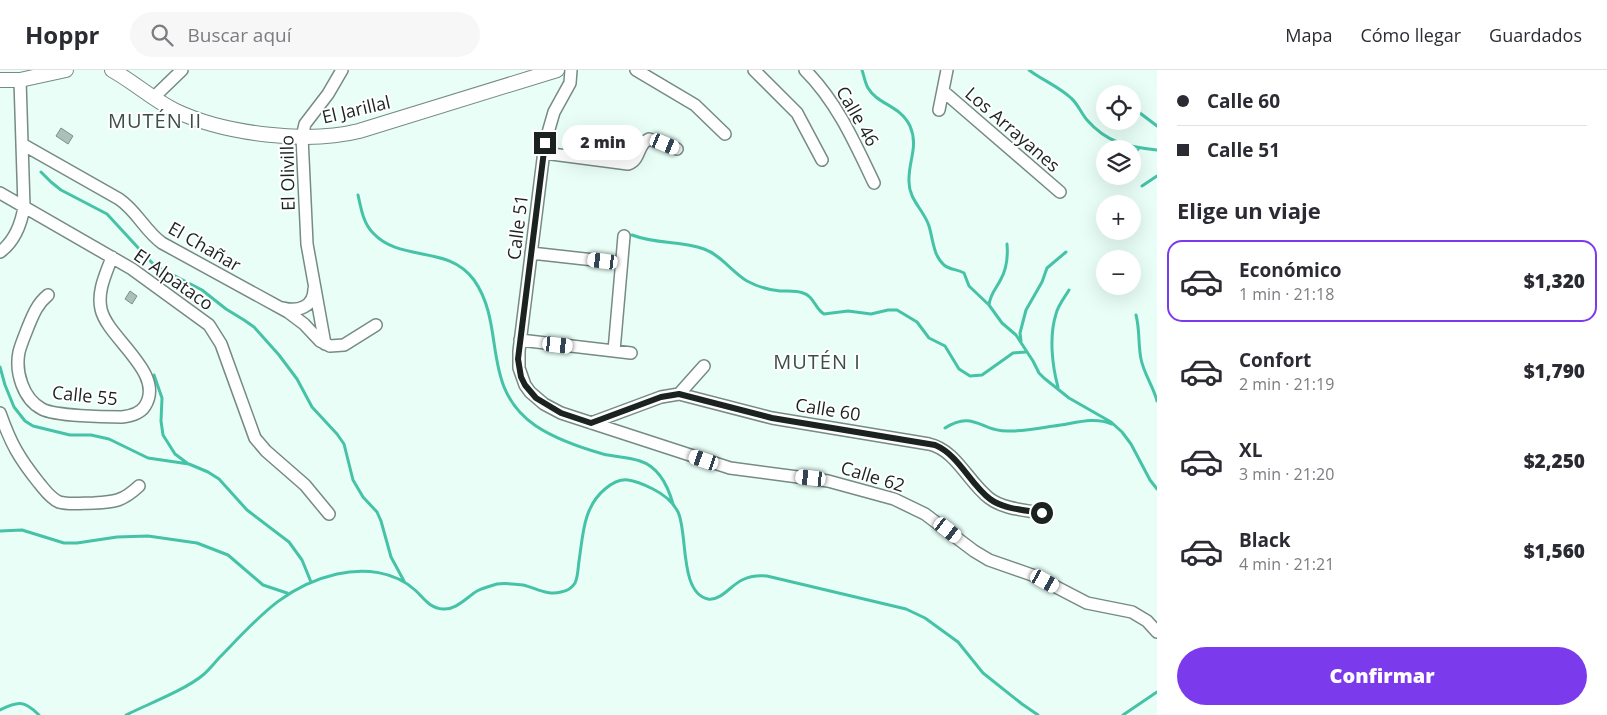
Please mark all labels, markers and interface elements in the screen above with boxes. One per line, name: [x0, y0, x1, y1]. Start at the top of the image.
search box: [130, 12, 480, 57]
text: Hoppr: [25, 18, 100, 51]
icon: search: [148, 21, 176, 49]
text: Buscar aquí: [188, 22, 291, 48]
text: Mapa: [1285, 23, 1332, 47]
text: Cómo llegar: [1360, 23, 1461, 47]
text: Guardados: [1489, 23, 1582, 47]
street label: Los Arrayanes: [960, 81, 1066, 177]
street label: Calle 46: [831, 82, 885, 150]
map controls: [1096, 85, 1141, 295]
button: locate: [1096, 85, 1141, 130]
text: Calle 60: [1207, 88, 1280, 114]
street label: El Jarillal: [319, 89, 393, 129]
district label: MUTÉN II: [108, 107, 202, 134]
callout: 2 min: [562, 126, 645, 160]
text: 2 min: [580, 131, 626, 153]
car: [648, 131, 681, 157]
route end: [534, 132, 556, 154]
street label: El Olivillo: [274, 135, 300, 211]
text: Calle 51: [1207, 137, 1280, 163]
button: layers: [1096, 140, 1141, 185]
street label: Calle 51: [501, 193, 533, 261]
button: +: [1096, 195, 1141, 240]
text: Elige un viaje: [1177, 195, 1321, 225]
street label: El Chañar: [164, 216, 246, 277]
street label: El Alpataco: [129, 243, 219, 315]
button: −: [1096, 250, 1141, 295]
car: [587, 252, 618, 270]
text: Económico: [1239, 257, 1341, 283]
icon: car: [1179, 259, 1224, 304]
text: $1,320: [1524, 268, 1585, 294]
text: 1 min · 21:18: [1239, 283, 1334, 305]
car: [542, 336, 573, 354]
text: Confort: [1239, 347, 1311, 373]
district label: MUTÉN I: [773, 348, 861, 375]
icon: car: [1179, 349, 1224, 394]
text: $1,790: [1524, 358, 1585, 384]
text: 2 min · 21:19: [1239, 373, 1334, 395]
street label: Calle 55: [51, 380, 119, 410]
street label: Calle 60: [794, 392, 862, 426]
text: XL: [1239, 437, 1262, 463]
icon: car: [1179, 439, 1224, 484]
car: [687, 448, 720, 472]
text: $2,250: [1524, 448, 1585, 474]
street label: Calle 62: [838, 455, 908, 497]
text: 3 min · 21:20: [1239, 463, 1334, 485]
car: [795, 469, 826, 487]
route start: [1031, 502, 1053, 524]
car: [931, 515, 964, 545]
text: Black: [1239, 527, 1291, 553]
icon: car: [1179, 529, 1224, 574]
text: $1,560: [1524, 538, 1585, 564]
text: 4 min · 21:21: [1239, 553, 1334, 575]
car: [1028, 567, 1061, 595]
button: Confirmar: [1177, 647, 1587, 705]

